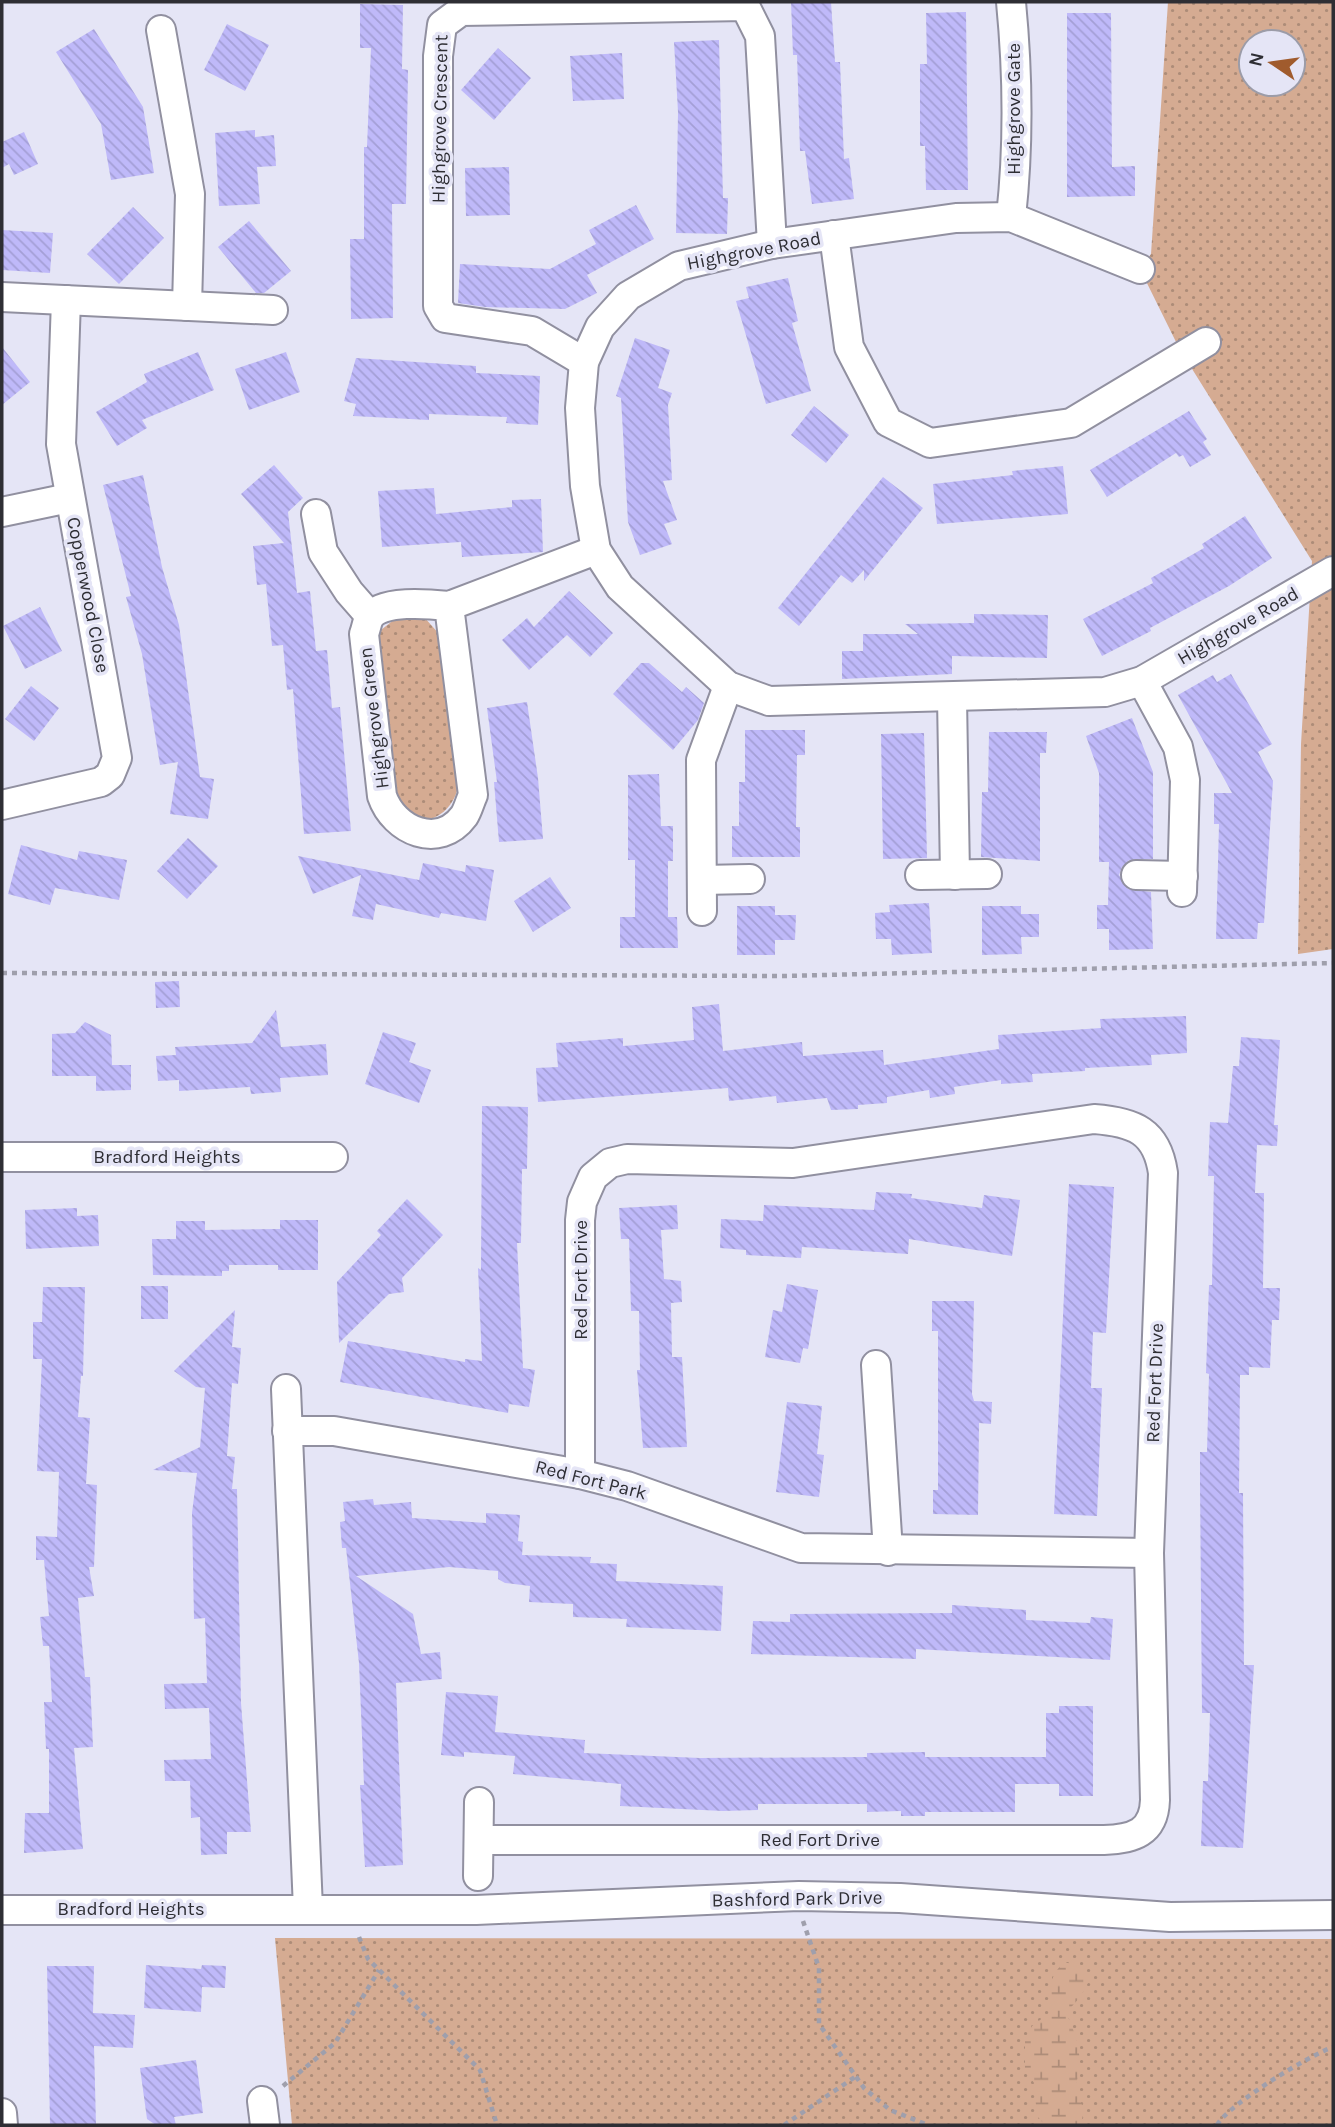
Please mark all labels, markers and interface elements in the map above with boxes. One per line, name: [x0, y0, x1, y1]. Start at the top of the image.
north arrow: [1237, 28, 1307, 98]
street label: Highgrove Crescent: [428, 34, 452, 204]
street label: Highgrove Gate: [1003, 43, 1025, 175]
text: N: [1244, 50, 1269, 69]
street label: Highgrove Road: [685, 227, 823, 275]
street label: Copperwood Close: [62, 515, 114, 675]
street label: Highgrove Road: [1174, 582, 1302, 670]
street label: Highgrove Green: [354, 646, 394, 790]
street label: Bradford Heights: [93, 1146, 241, 1168]
street label: Red Fort Drive: [570, 1220, 592, 1340]
street label: Red Fort Drive: [1142, 1323, 1168, 1443]
street label: Red Fort Park: [533, 1456, 649, 1505]
street label: Red Fort Drive: [760, 1829, 880, 1851]
street label: Bashford Park Drive: [711, 1887, 883, 1911]
street label: Bradford Heights: [57, 1898, 205, 1920]

